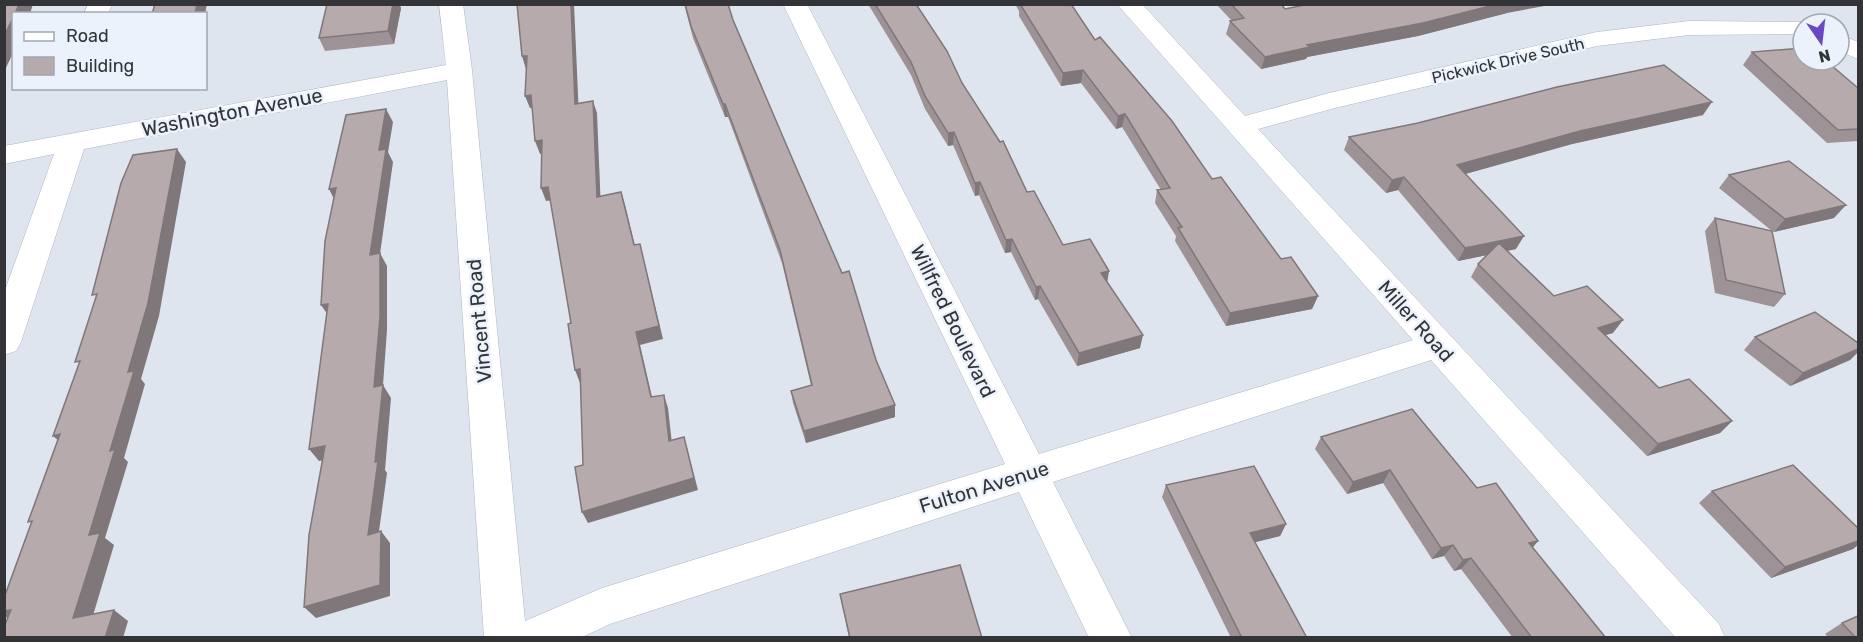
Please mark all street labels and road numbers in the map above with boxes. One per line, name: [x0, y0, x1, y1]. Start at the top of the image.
street label: Pickwick Drive South: [1430, 34, 1586, 87]
street label: Washington Avenue: [140, 83, 324, 141]
street label: Willfred Boulevard: [906, 241, 1000, 401]
street label: Vincent Road: [462, 258, 496, 384]
street label: Miller Road: [1373, 275, 1459, 367]
street label: Fulton Avenue: [916, 456, 1052, 518]

